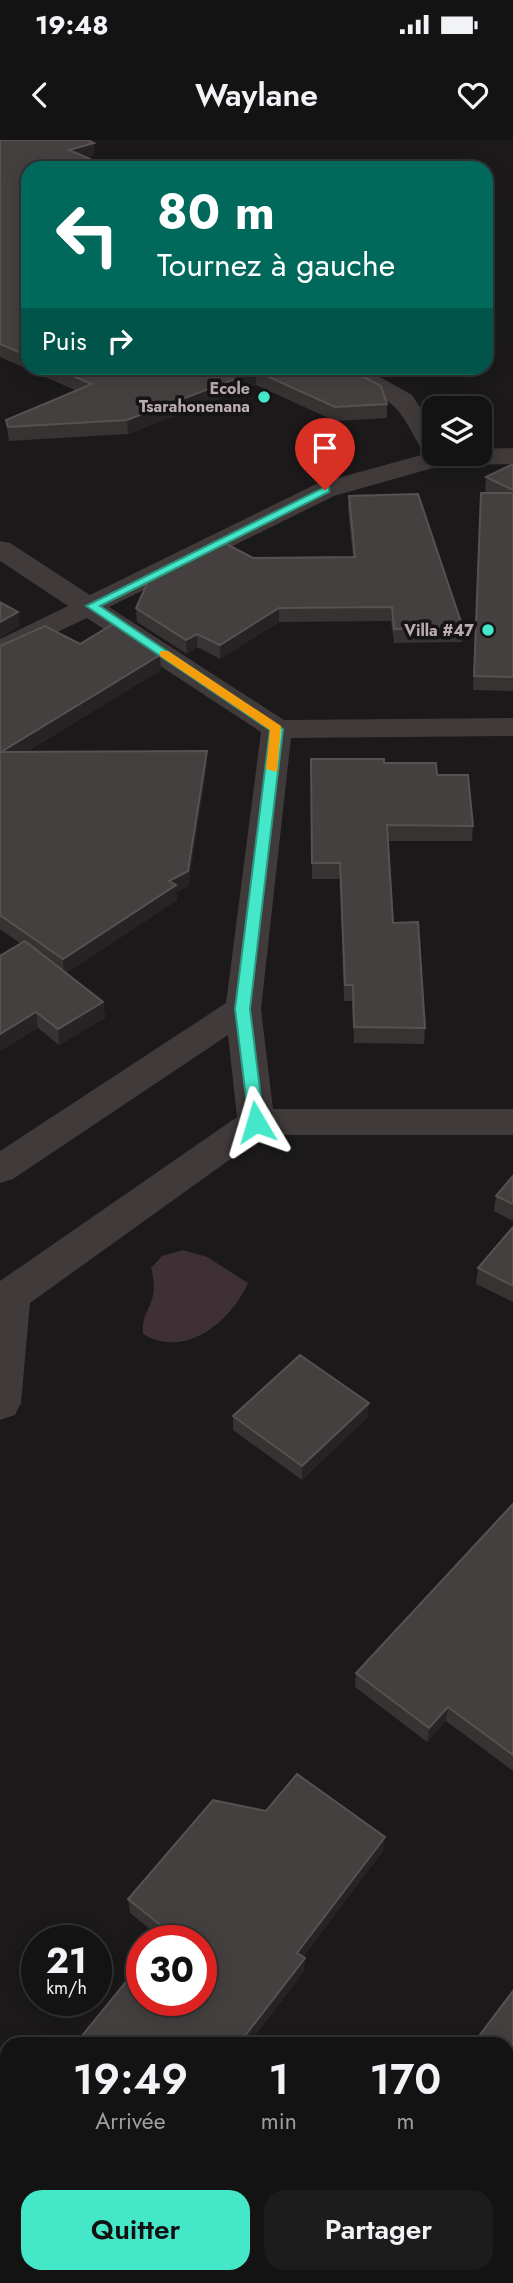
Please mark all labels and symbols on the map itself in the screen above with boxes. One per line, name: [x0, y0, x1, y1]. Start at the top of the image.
place label: Ecole Tsarahonenana: [139, 377, 250, 418]
marker: Ecole Tsarahonenana: [256, 389, 272, 405]
pin: [295, 418, 355, 490]
place label: Villa #47: [403, 619, 474, 642]
marker: Villa #47: [480, 622, 496, 638]
position arrow: [219, 1085, 293, 1159]
speed limit sign: 30: [126, 1925, 217, 2016]

